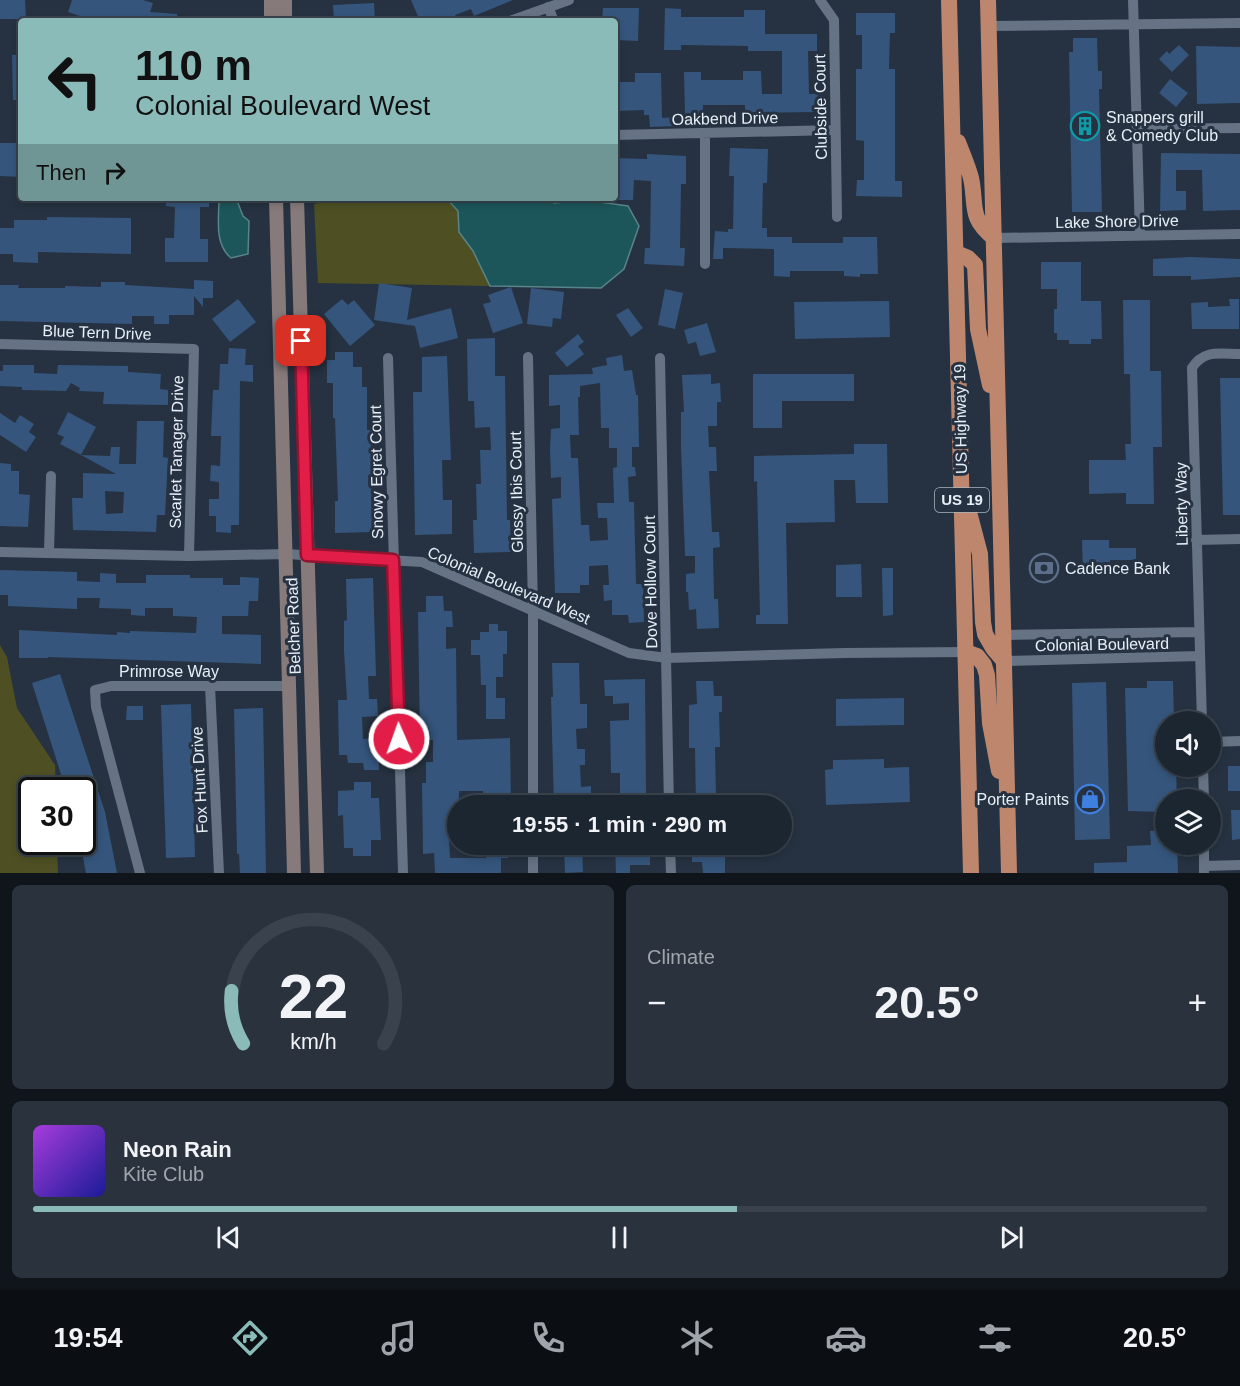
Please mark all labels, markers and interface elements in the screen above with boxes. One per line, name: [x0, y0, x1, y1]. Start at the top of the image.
icon: left: [36, 42, 114, 120]
text: 110 m: [135, 42, 252, 89]
street label: Clubside Court: [811, 53, 830, 160]
text: Colonial Boulevard West: [135, 91, 430, 121]
street label: Oakbend Drive: [672, 109, 779, 128]
place label: Snappers grill & Comedy Club: [1106, 109, 1218, 144]
building icon: Snappers grill & Comedy Club: [1069, 110, 1101, 142]
icon: right: [98, 156, 131, 189]
text: Then: [36, 160, 86, 185]
street label: Lake Shore Drive: [1055, 212, 1179, 231]
pin: [275, 315, 326, 366]
street label: Blue Tern Drive: [42, 322, 152, 343]
icon: arrive: [284, 324, 317, 357]
street label: US Highway 19: [951, 364, 970, 474]
street label: Scarlet Tanager Drive: [167, 375, 186, 529]
street label: Snowy Egret Court: [367, 404, 386, 539]
street label: Glossy Ibis Court: [507, 430, 526, 553]
street label: Liberty Way: [1172, 462, 1191, 546]
road number: US 19: [935, 488, 989, 512]
street label: Dove Hollow Court: [641, 515, 660, 649]
street label: Colonial Boulevard West: [425, 543, 593, 628]
bank icon: Cadence Bank: [1028, 552, 1060, 584]
place label: Cadence Bank: [1065, 560, 1171, 577]
street label: Belcher Road: [283, 577, 304, 675]
street label: Colonial Boulevard: [1035, 635, 1169, 654]
street label: Primrose Way: [119, 663, 219, 680]
position arrow: [367, 707, 431, 771]
map controls: [1155, 711, 1221, 855]
button: sound: [1155, 711, 1221, 777]
street label: Fox Hunt Drive: [188, 726, 211, 834]
speed limit sign: 30: [18, 777, 96, 855]
shop icon: Porter Paints: [1074, 783, 1106, 815]
button: layers: [1155, 789, 1221, 855]
place label: Porter Paints: [977, 791, 1069, 808]
text: 19:55 · 1 min · 290 m: [512, 812, 727, 837]
text: Climate: [647, 946, 715, 968]
text: 22: [278, 962, 348, 1031]
text: 20.5°: [874, 977, 980, 1028]
text: −: [647, 984, 666, 1021]
text: +: [1188, 984, 1207, 1021]
text: km/h: [290, 1030, 336, 1054]
text: Neon Rain: [123, 1137, 232, 1162]
text: Kite Club: [123, 1163, 204, 1185]
icon: previous: [212, 1221, 245, 1254]
icon: pause: [603, 1221, 636, 1254]
icon: next: [995, 1221, 1028, 1254]
icon: directions: [229, 1317, 271, 1359]
icon: music: [378, 1317, 420, 1359]
icon: phone: [527, 1317, 569, 1359]
icon: climate: [676, 1317, 718, 1359]
icon: car: [825, 1317, 867, 1359]
icon: filters: [974, 1317, 1016, 1359]
text: 19:54: [53, 1323, 123, 1353]
text: 20.5°: [1123, 1323, 1186, 1353]

